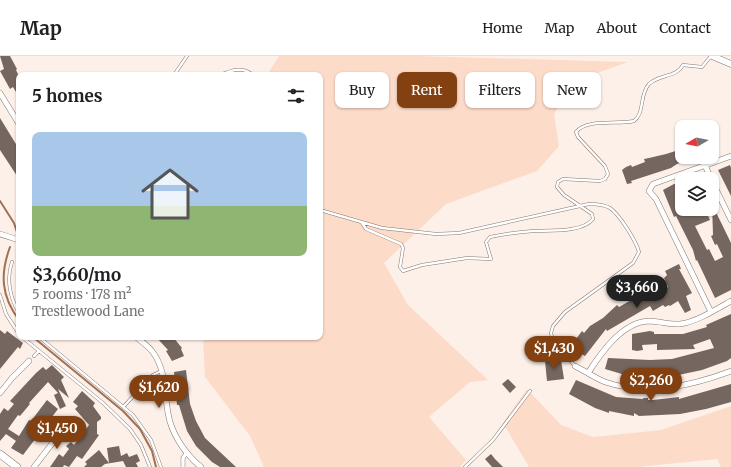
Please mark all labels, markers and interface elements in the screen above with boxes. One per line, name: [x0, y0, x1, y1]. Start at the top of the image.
text: Map: [20, 16, 62, 40]
text: Home: [482, 19, 523, 37]
text: Map: [545, 19, 574, 37]
text: About: [596, 19, 637, 37]
text: Contact: [659, 19, 711, 37]
chip: Buy: [335, 72, 389, 108]
chip: Rent: [397, 72, 457, 108]
chip: Filters: [465, 72, 535, 108]
chip: New: [543, 72, 601, 108]
text: 5 homes: [32, 85, 103, 107]
icon: filters: [285, 85, 307, 107]
north arrow: [675, 120, 719, 164]
map controls: [675, 120, 719, 216]
icon: home: [134, 158, 206, 230]
button: layers: [675, 172, 719, 216]
text: $3,660/mo: [32, 264, 121, 286]
pin: $3,660: [604, 275, 670, 309]
text: $3,660: [615, 279, 659, 296]
text: 5 rooms · 178 m²: [32, 286, 131, 303]
text: Trestlewood Lane: [32, 303, 144, 320]
pin: $1,430: [521, 336, 587, 370]
text: $1,430: [533, 340, 575, 357]
pin: $2,260: [618, 368, 684, 402]
text: $2,260: [629, 372, 673, 389]
pin: $1,620: [126, 375, 192, 409]
text: $1,620: [138, 379, 180, 396]
pin: $1,450: [24, 416, 90, 450]
text: $1,450: [36, 420, 78, 437]

